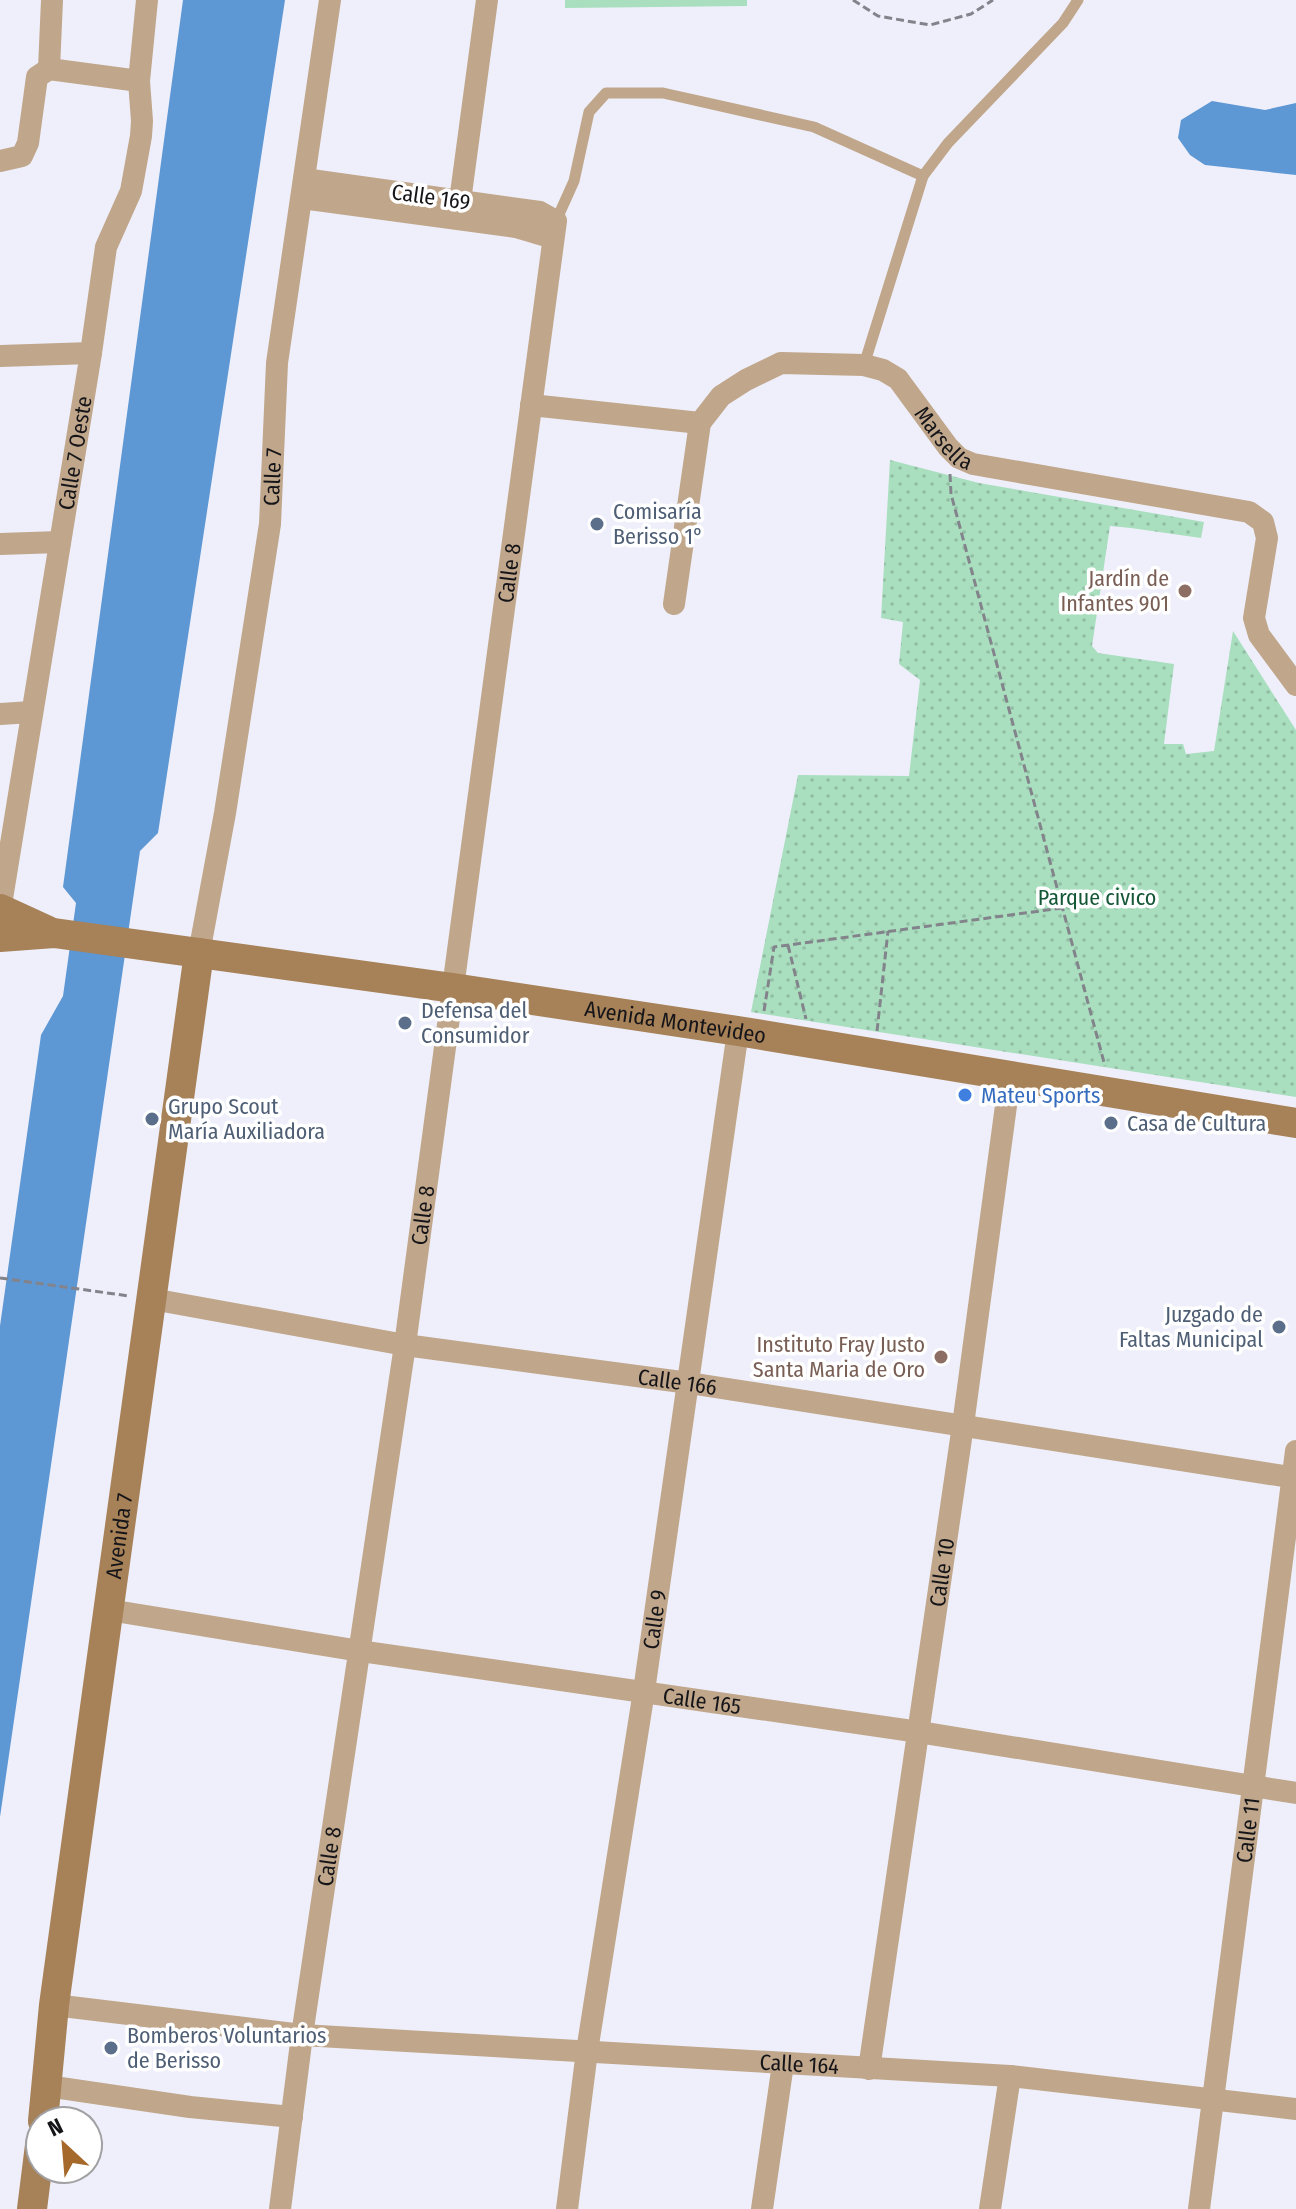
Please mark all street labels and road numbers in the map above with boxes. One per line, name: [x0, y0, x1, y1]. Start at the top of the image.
street label: Calle 169: [390, 178, 472, 216]
street label: Calle 7 Oeste: [52, 394, 97, 512]
street label: Marsella: [909, 401, 977, 476]
street label: Calle 7: [257, 447, 287, 506]
street label: Calle 8: [491, 541, 526, 605]
street label: Avenida Montevideo: [583, 995, 768, 1049]
street label: Calle 8: [405, 1184, 440, 1247]
street label: Calle 166: [636, 1363, 719, 1401]
street label: Avenida 7: [99, 1491, 138, 1580]
street label: Calle 10: [923, 1536, 960, 1608]
street label: Calle 9: [637, 1588, 672, 1651]
street label: Calle 165: [661, 1682, 743, 1720]
street label: Calle 11: [1230, 1796, 1265, 1865]
street label: Calle 8: [311, 1825, 346, 1888]
street label: Calle 164: [759, 2048, 840, 2080]

